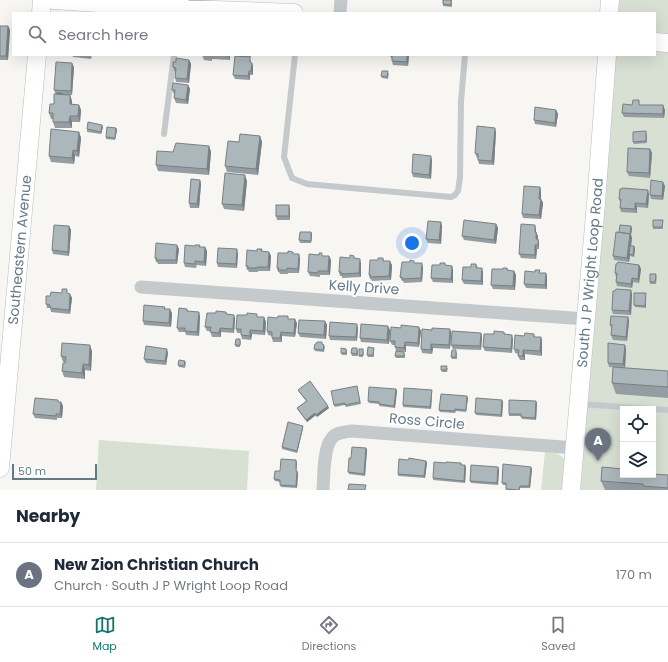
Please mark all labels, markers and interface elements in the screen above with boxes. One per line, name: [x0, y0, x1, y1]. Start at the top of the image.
search box: [12, 12, 656, 56]
icon: search: [26, 23, 48, 45]
text: Search here: [58, 24, 148, 45]
street label: Southeastern Avenue: [3, 174, 36, 325]
street label: South J P Wright Loop Road: [572, 177, 608, 368]
your location: [402, 233, 422, 253]
street label: Kelly Drive: [328, 275, 400, 299]
map controls: [620, 406, 656, 478]
button: locate: [620, 406, 656, 442]
street label: Ross Circle: [388, 408, 466, 434]
pin: A: [585, 428, 611, 461]
button: layers: [620, 442, 656, 478]
scale bar: [12, 462, 97, 481]
text: 50 m: [18, 463, 46, 479]
text: Nearby: [16, 504, 80, 528]
text: New Zion Christian Church: [54, 554, 259, 575]
text: A: [24, 565, 34, 584]
text: 170 m: [616, 565, 652, 584]
text: Church · South J P Wright Loop Road: [54, 576, 288, 595]
tab: Map: [92, 614, 117, 655]
tab: Directions: [302, 614, 356, 655]
tab: Saved: [541, 614, 576, 655]

